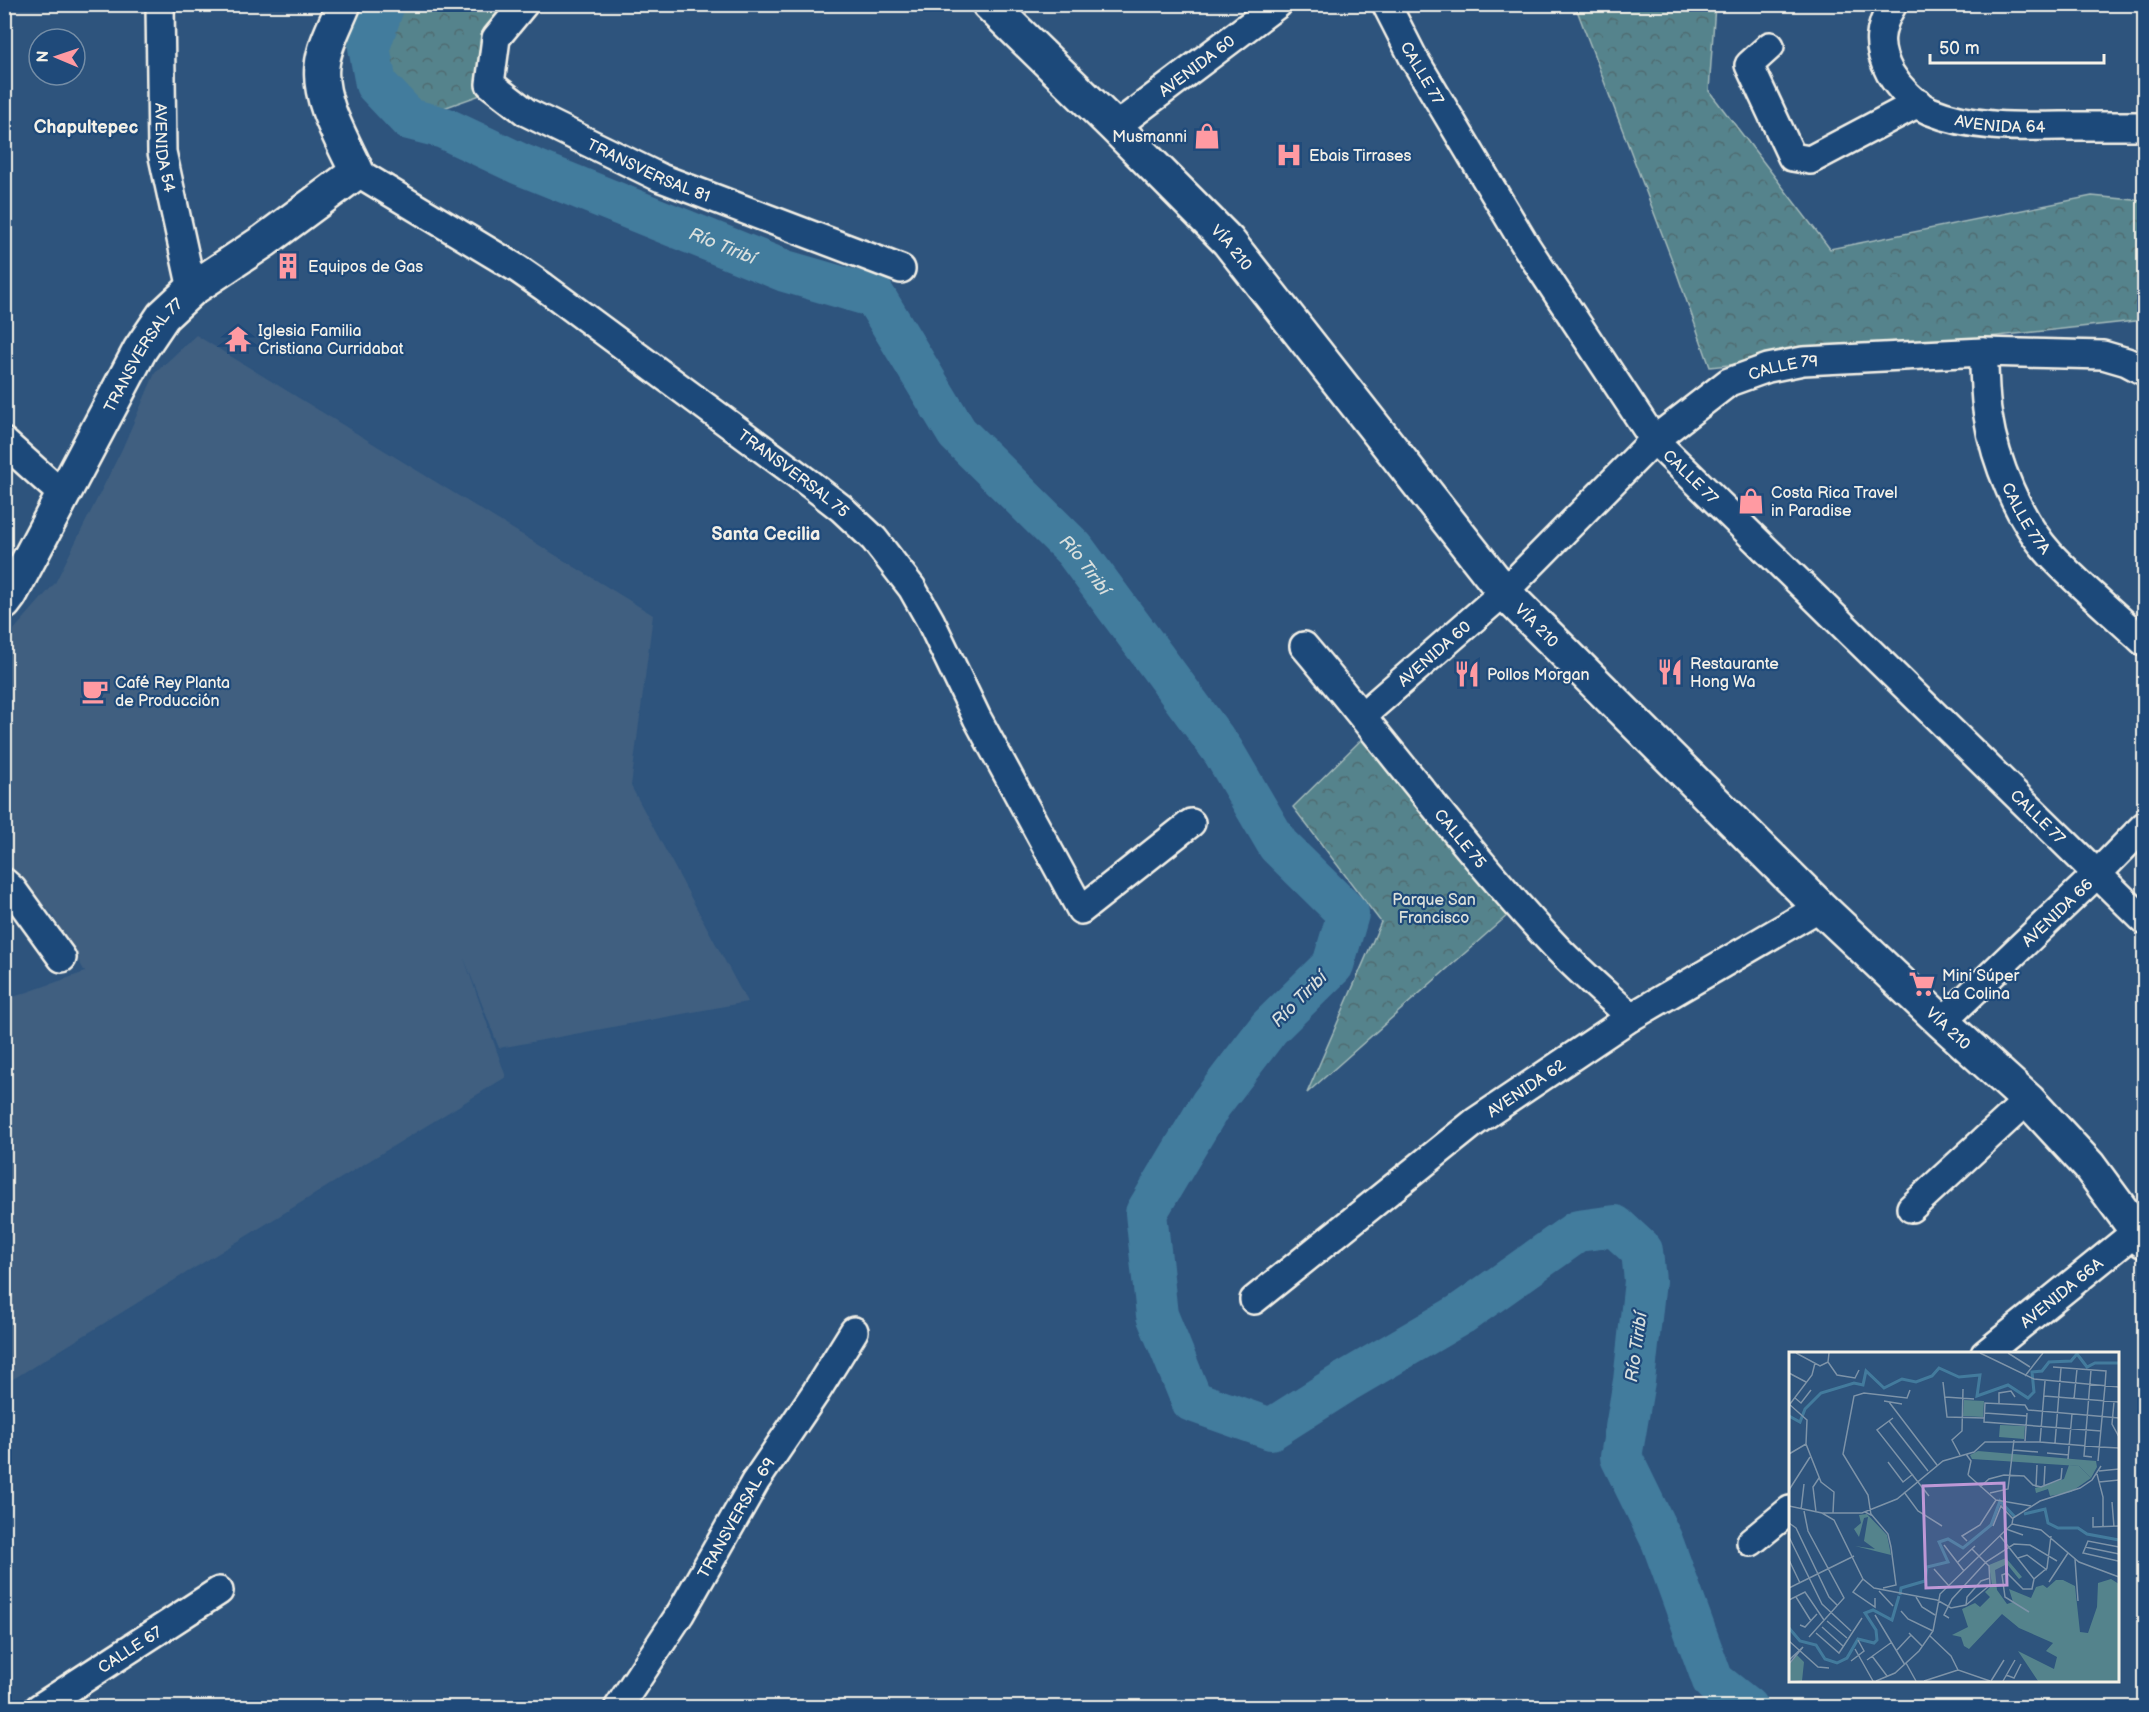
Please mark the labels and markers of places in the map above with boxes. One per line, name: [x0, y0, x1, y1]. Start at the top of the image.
shop icon: Musmanni: [1192, 121, 1222, 151]
place label: Musmanni: [1112, 128, 1187, 147]
hospital icon: Ebais Tirrases: [1274, 140, 1304, 170]
place label: Ebais Tirrases: [1309, 147, 1412, 166]
building icon: Equipos de Gas: [273, 251, 303, 281]
place label: Equipos de Gas: [308, 258, 423, 277]
place label: Iglesia Familia Cristiana Curridabat: [258, 322, 404, 359]
temple icon: Iglesia Familia Cristiana Curridabat: [223, 324, 253, 354]
place label: Costa Rica Travel in Paradise: [1771, 484, 1898, 521]
shop icon: Costa Rica Travel in Paradise: [1736, 486, 1766, 516]
place label: Restaurante Hong Wa: [1690, 655, 1779, 692]
restaurant icon: Restaurante Hong Wa: [1655, 657, 1685, 687]
restaurant icon: Pollos Morgan: [1452, 659, 1482, 689]
place label: Pollos Morgan: [1487, 666, 1590, 685]
place label: Café Rey Planta de Producción: [115, 674, 230, 711]
cafe icon: Café Rey Planta de Producción: [80, 676, 110, 706]
place label: Mini Súper La Colina: [1942, 967, 2020, 1004]
supermarket icon: Mini Súper La Colina: [1907, 969, 1937, 999]

